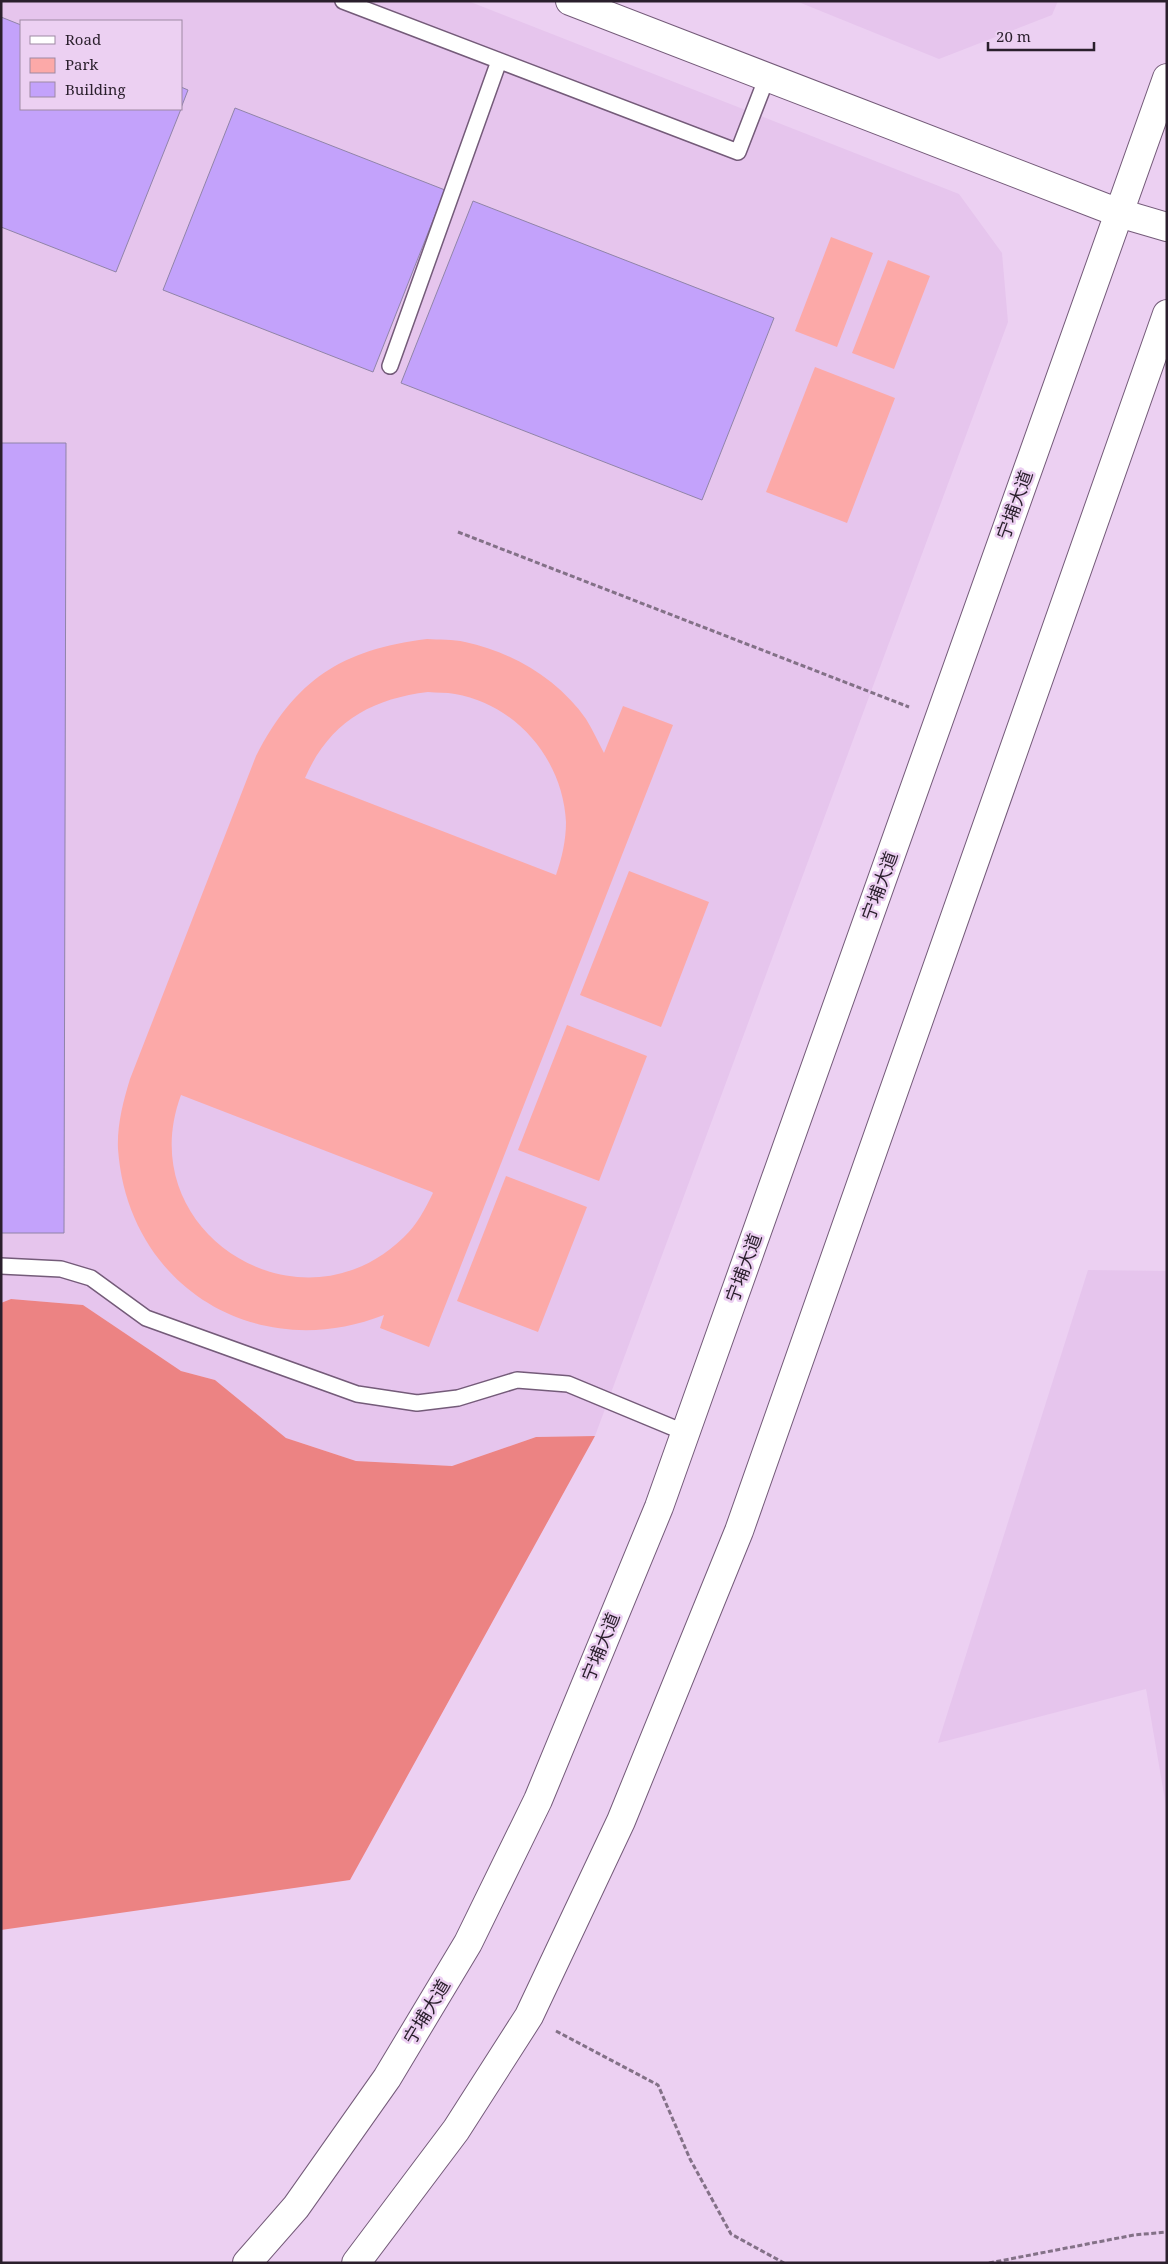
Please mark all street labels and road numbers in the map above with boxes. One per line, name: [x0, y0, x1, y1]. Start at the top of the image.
street label: 宁埔大道: [990, 467, 1038, 543]
street label: 宁埔大道: [855, 848, 903, 924]
street label: 宁埔大道: [719, 1230, 767, 1306]
street label: 宁埔大道: [575, 1609, 625, 1684]
street label: 宁埔大道: [397, 1974, 455, 2049]

